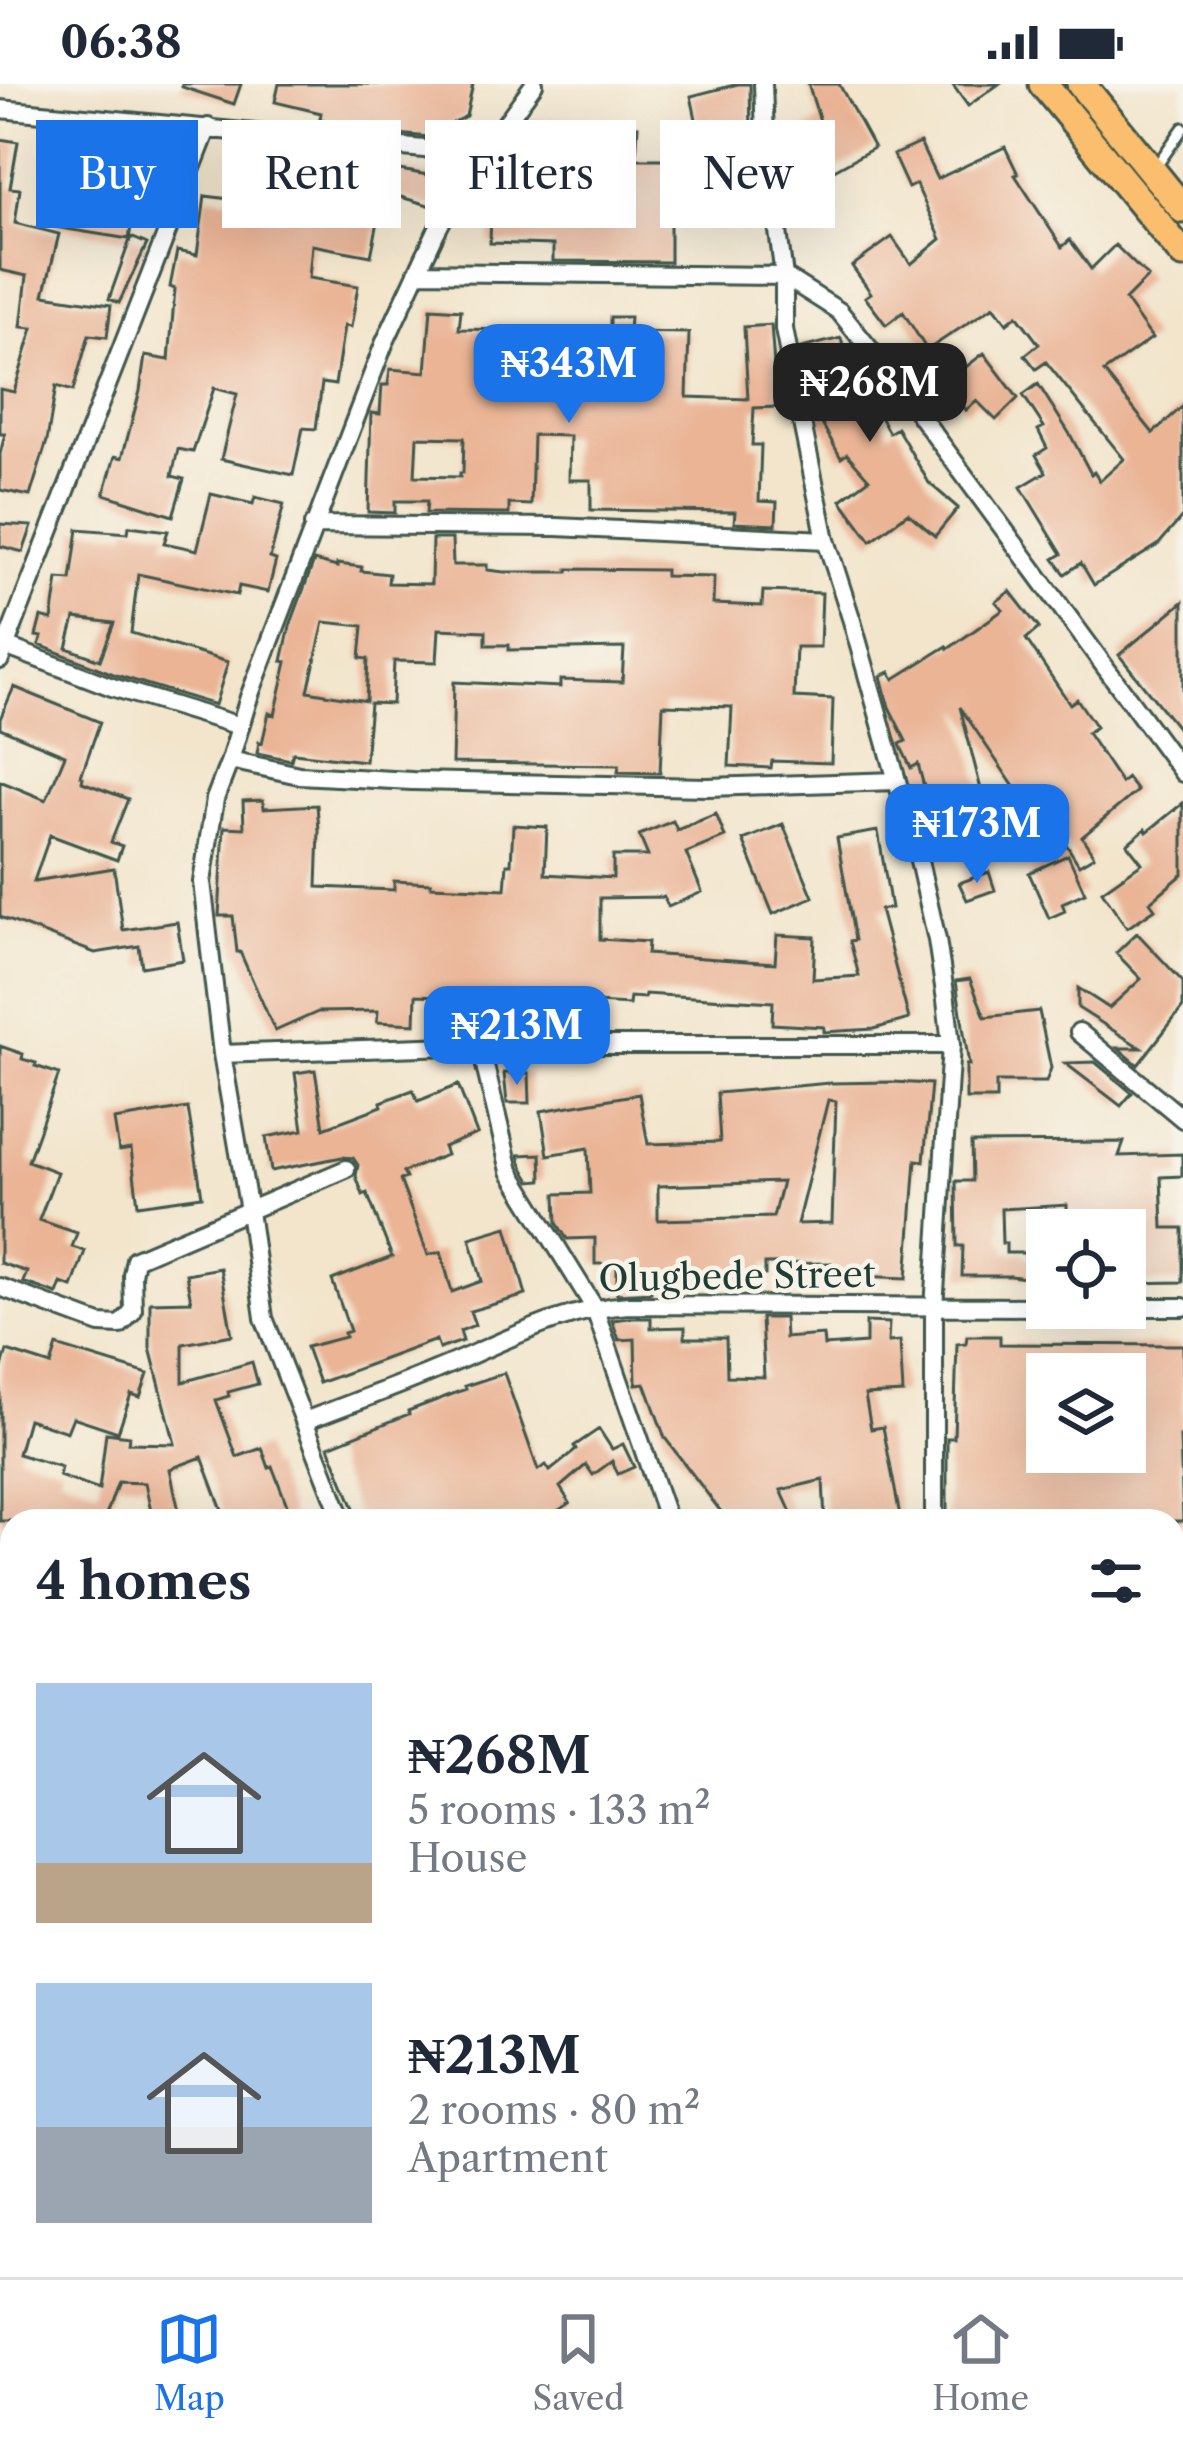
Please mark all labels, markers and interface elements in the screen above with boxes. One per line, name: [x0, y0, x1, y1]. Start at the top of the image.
text: 06:38: [60, 14, 182, 70]
chip: Buy: [36, 120, 198, 228]
chip: Rent: [222, 120, 401, 228]
chip: Filters: [425, 120, 636, 228]
chip: New: [660, 120, 835, 228]
pin: ₦343M: [485, 324, 653, 426]
text: ₦343M: [501, 339, 637, 387]
pin: ₦268M: [786, 343, 954, 445]
text: ₦268M: [800, 358, 940, 406]
pin: ₦173M: [893, 784, 1061, 886]
text: ₦173M: [912, 799, 1042, 847]
pin: ₦213M: [433, 986, 601, 1088]
text: ₦213M: [451, 1001, 583, 1049]
map controls: [1026, 1209, 1146, 1473]
button: locate: [1026, 1209, 1146, 1329]
street label: Olugbede Street: [598, 1252, 876, 1300]
button: layers: [1026, 1353, 1146, 1473]
icon: filters: [1083, 1548, 1149, 1614]
text: 4 homes: [36, 1550, 251, 1612]
text: ₦268M: [408, 1724, 591, 1786]
icon: home: [132, 1731, 276, 1875]
text: 5 rooms · 133 m²: [408, 1786, 710, 1834]
text: House: [408, 1834, 527, 1882]
text: ₦213M: [408, 2024, 581, 2086]
icon: home: [132, 2031, 276, 2175]
text: 2 rooms · 80 m²: [408, 2086, 700, 2134]
text: Apartment: [408, 2134, 608, 2182]
tab: Map: [154, 2306, 225, 2419]
tab: Saved: [533, 2306, 624, 2419]
tab: Home: [932, 2306, 1029, 2419]

